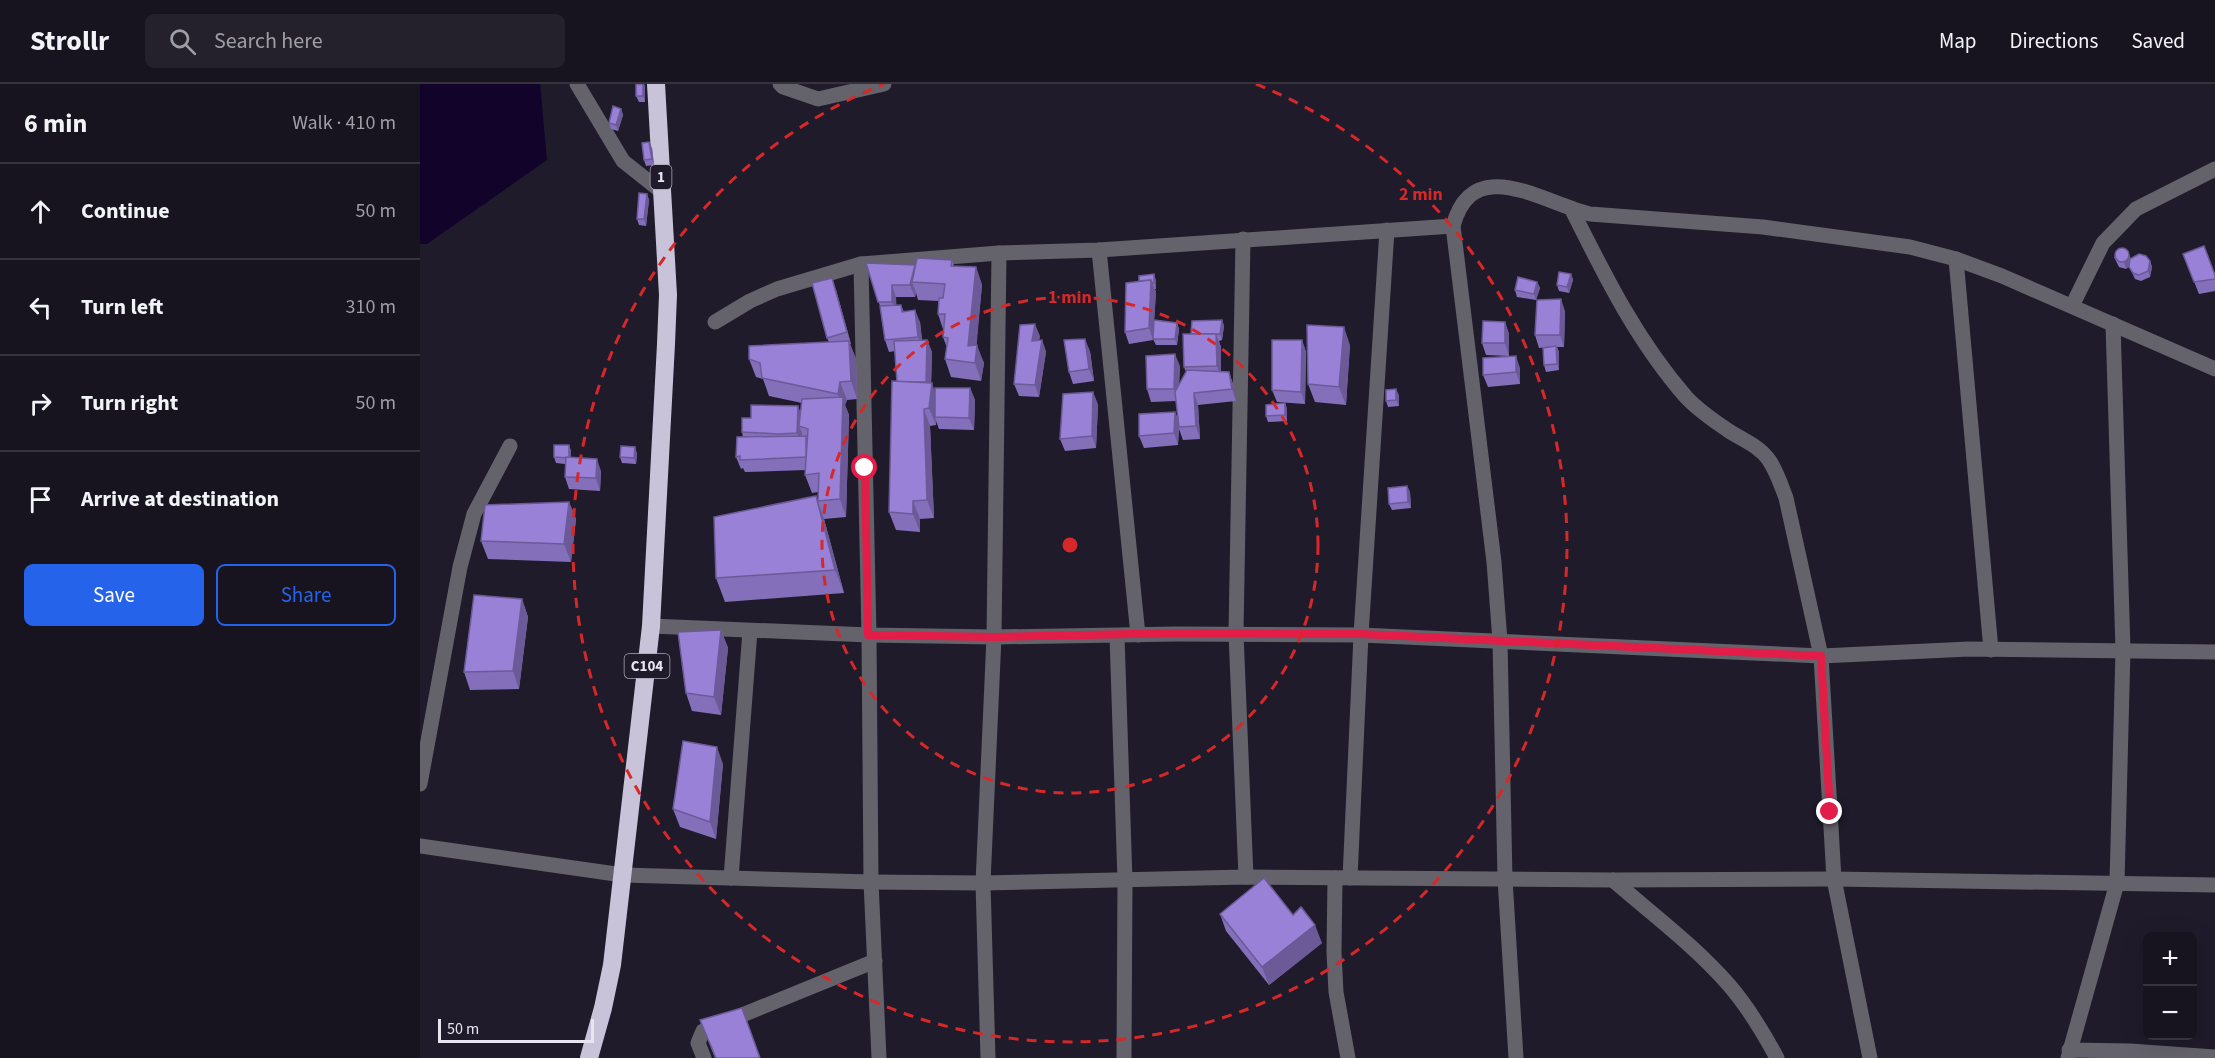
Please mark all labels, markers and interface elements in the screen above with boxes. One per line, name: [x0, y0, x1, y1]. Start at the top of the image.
search box: [145, 14, 565, 68]
text: Strollr: [30, 21, 109, 61]
icon: search: [166, 25, 199, 58]
text: Search here: [214, 25, 323, 57]
text: Map: [1939, 26, 1977, 56]
text: Directions: [2010, 26, 2098, 56]
text: Saved: [2131, 26, 2185, 56]
text: 6 min: [24, 105, 87, 142]
text: Walk · 410 m: [292, 109, 396, 137]
road number: 1: [650, 165, 672, 189]
text: 2 min: [1399, 182, 1443, 207]
icon: ahead: [24, 195, 57, 228]
text: Continue: [81, 195, 170, 227]
text: 50 m: [356, 197, 396, 225]
text: 1 min: [1048, 285, 1092, 310]
icon: left: [24, 291, 57, 324]
text: Turn left: [81, 291, 163, 323]
text: 310 m: [346, 293, 396, 321]
icon: right: [24, 387, 57, 420]
text: Turn right: [81, 387, 178, 419]
text: 50 m: [356, 389, 396, 417]
route start: [851, 454, 877, 480]
icon: arrive: [24, 483, 57, 516]
text: Arrive at destination: [81, 483, 279, 515]
centre of rings: [1060, 535, 1080, 555]
button: Save: [24, 564, 204, 626]
button: Share: [216, 564, 396, 626]
road number: C104: [624, 654, 670, 678]
route end: [1816, 798, 1842, 824]
map controls: [2143, 932, 2197, 1040]
button: +: [2143, 932, 2197, 986]
button: −: [2143, 986, 2197, 1040]
scale bar: [438, 1016, 594, 1044]
text: 50 m: [447, 1018, 479, 1040]

